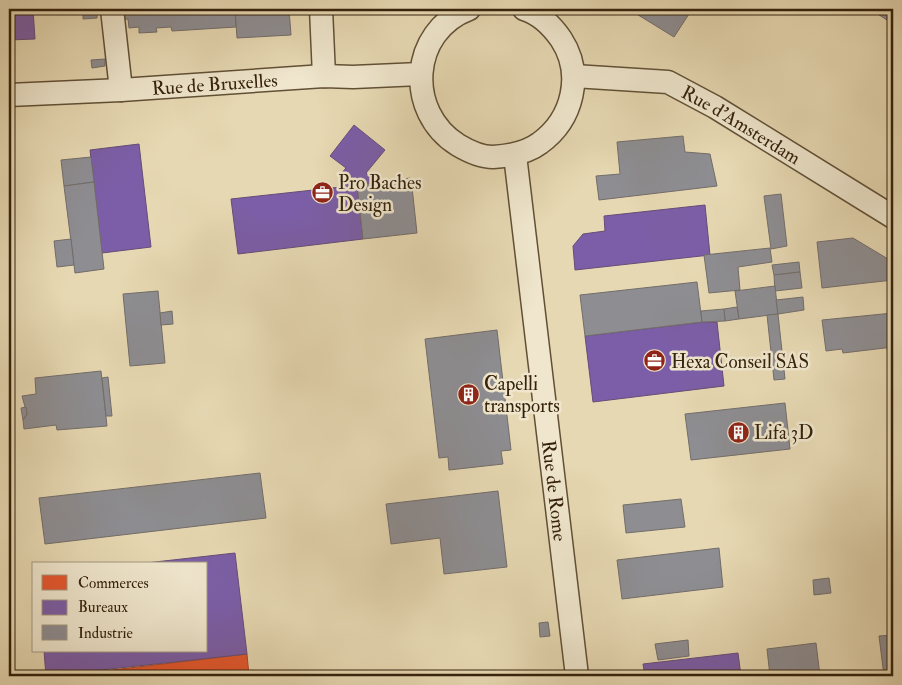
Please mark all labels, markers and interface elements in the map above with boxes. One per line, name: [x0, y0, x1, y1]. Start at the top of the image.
street label: Rue de Bruxelles: [151, 68, 279, 101]
street label: Rue d'Amsterdam: [677, 80, 805, 170]
place label: Pro Baches Design: [338, 171, 421, 217]
office icon: Pro Baches Design: [310, 181, 334, 205]
office icon: Hexa Conseil SAS: [643, 349, 667, 373]
place label: Hexa Conseil SAS: [671, 350, 809, 374]
place label: Capelli transports: [484, 372, 560, 419]
building icon: Capelli transports: [456, 382, 480, 406]
building icon: Lifa 3D: [726, 420, 750, 444]
place label: Lifa 3D: [754, 421, 814, 445]
street label: Rue de Rome: [536, 439, 572, 543]
legend: [32, 562, 208, 652]
text: Commerces: [78, 574, 149, 593]
text: Bureaux: [78, 598, 128, 617]
text: Industrie: [78, 624, 133, 643]

